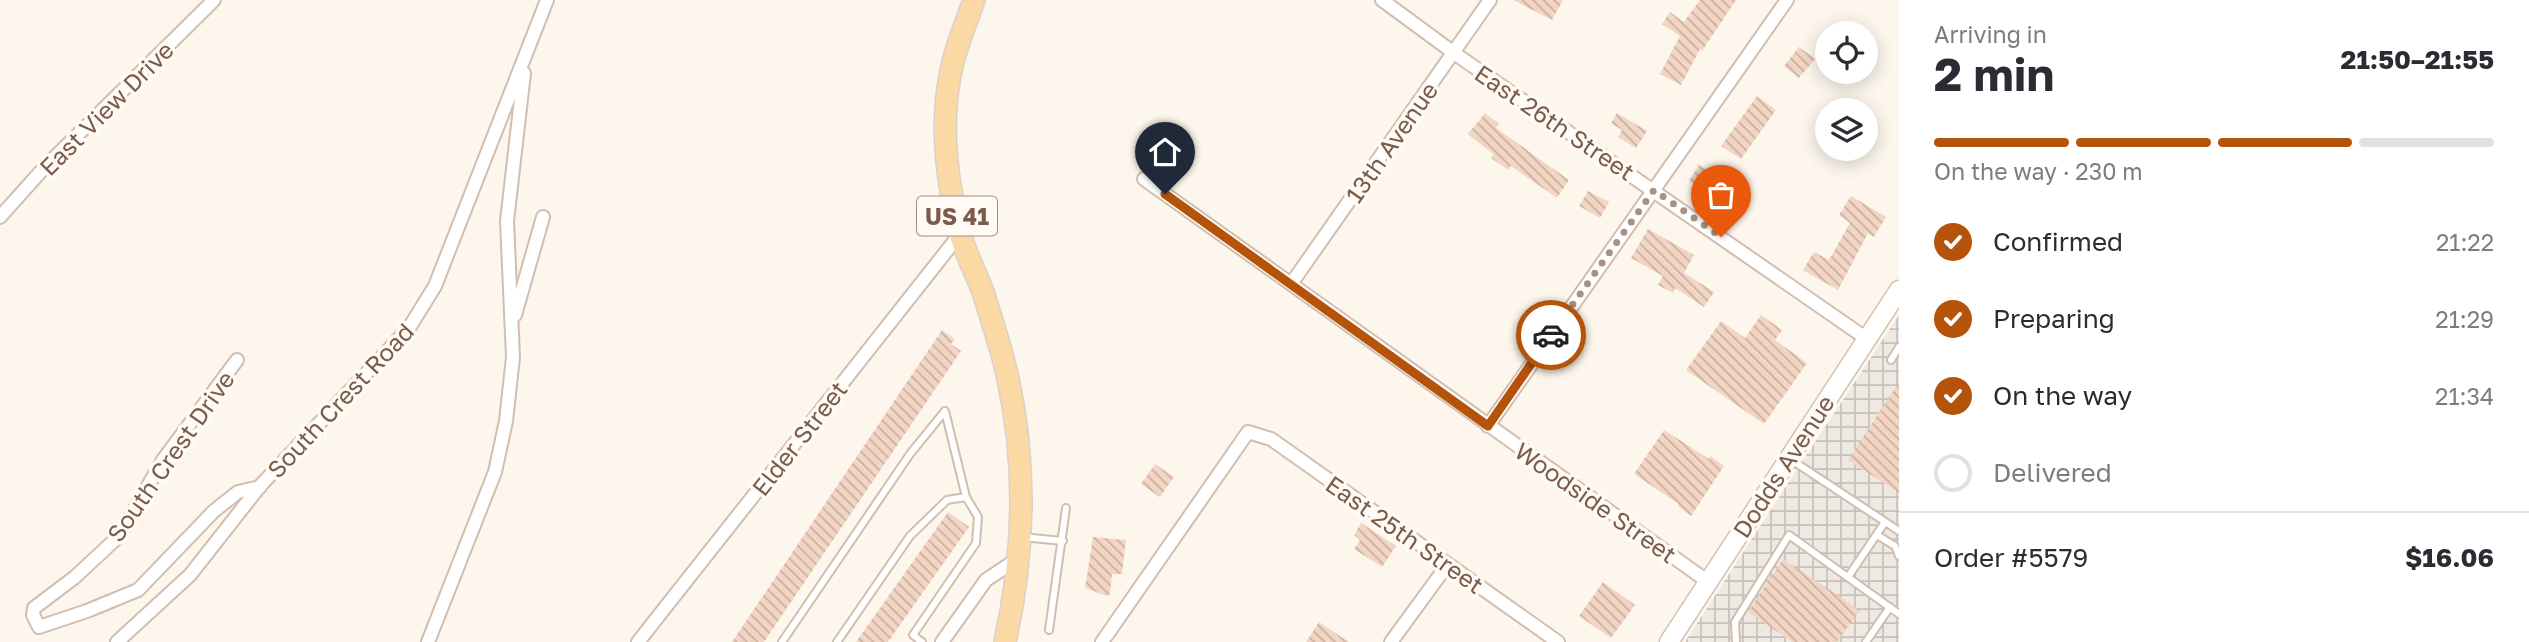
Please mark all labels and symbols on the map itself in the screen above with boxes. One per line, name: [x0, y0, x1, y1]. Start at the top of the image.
street label: East View Drive: [33, 35, 179, 181]
street label: East 26th Street: [1470, 58, 1640, 186]
street label: 13th Avenue: [1339, 76, 1443, 208]
pin: [1135, 122, 1195, 194]
pin: [1691, 165, 1751, 237]
road number: US 41: [917, 196, 997, 236]
courier: [1516, 300, 1586, 370]
street label: South Crest Road: [261, 317, 419, 483]
street label: South Crest Drive: [100, 365, 240, 547]
street label: Elder Street: [745, 375, 853, 501]
street label: Dodds Avenue: [1726, 389, 1840, 543]
street label: Woodside Street: [1510, 435, 1682, 569]
street label: East 25th Street: [1321, 469, 1489, 599]

